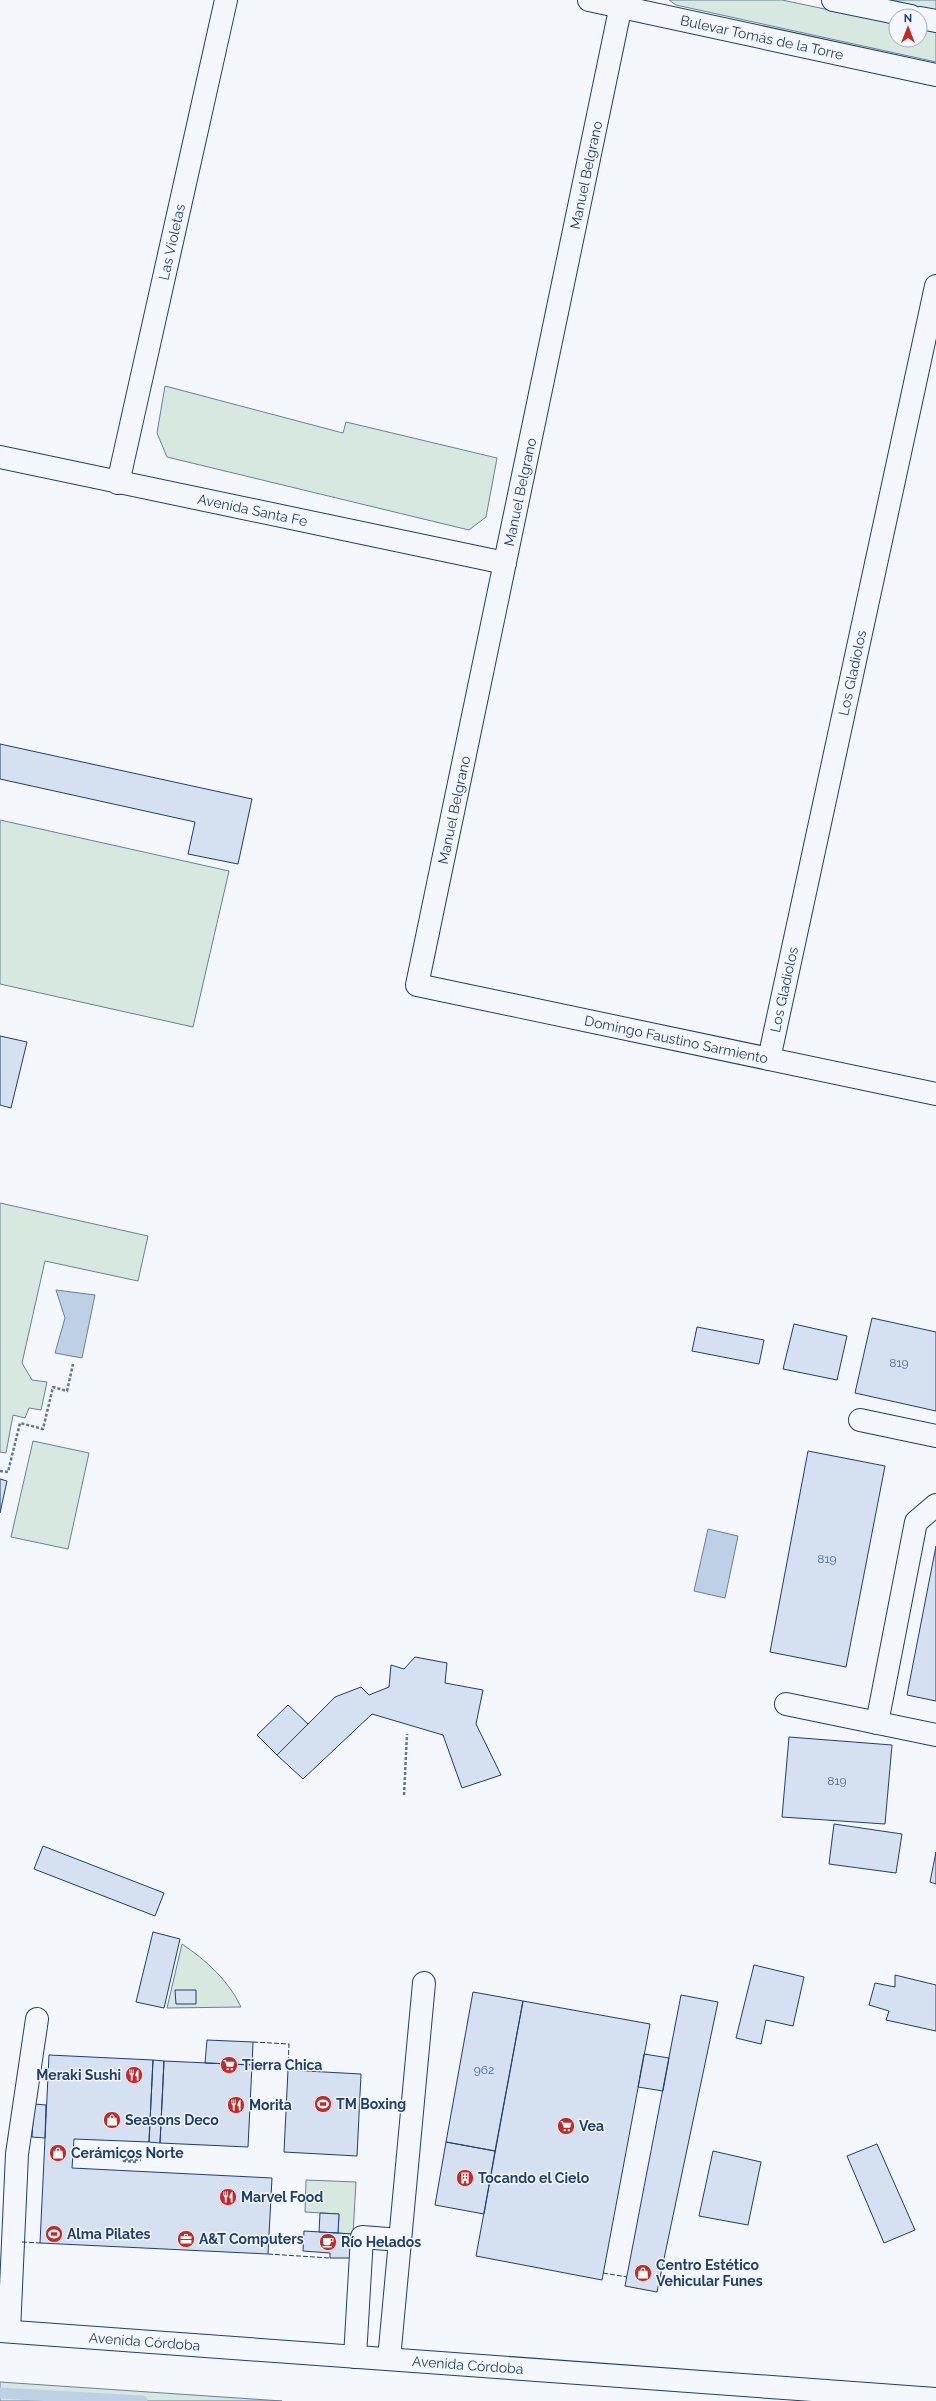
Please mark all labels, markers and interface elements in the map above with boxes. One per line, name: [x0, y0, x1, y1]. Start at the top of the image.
north arrow: [888, 8, 928, 48]
street label: Bulevar Tomás de la Torre: [679, 12, 845, 63]
text: N: [904, 12, 912, 25]
street label: Manuel Belgrano: [567, 119, 605, 231]
street label: Las Violetas: [156, 202, 188, 282]
street label: Manuel Belgrano: [501, 436, 539, 548]
street label: Avenida Santa Fe: [196, 491, 309, 529]
street label: Los Gladiolos: [835, 628, 869, 717]
street label: Manuel Belgrano: [435, 754, 473, 866]
street label: Los Gladiolos: [767, 945, 801, 1034]
street label: Domingo Faustino Sarmiento: [583, 1012, 769, 1067]
house number: 819: [889, 1356, 909, 1370]
house number: 819: [817, 1552, 837, 1566]
house number: 819: [827, 1774, 847, 1788]
supermarket icon: Tierra Chica: [219, 2055, 239, 2075]
place label: Tierra Chica: [242, 2057, 322, 2073]
house number: 962: [474, 2063, 494, 2077]
restaurant icon: Meraki Sushi: [124, 2065, 144, 2085]
place label: Meraki Sushi: [36, 2067, 121, 2083]
sports icon: TM Boxing: [313, 2094, 333, 2114]
restaurant icon: Morita: [226, 2095, 246, 2115]
place label: TM Boxing: [336, 2096, 406, 2112]
place label: Morita: [249, 2097, 292, 2113]
shop icon: Seasons Deco: [102, 2110, 122, 2130]
place label: Seasons Deco: [125, 2112, 219, 2128]
supermarket icon: Vea: [556, 2116, 576, 2136]
place label: Vea: [579, 2118, 604, 2134]
shop icon: Cerámicos Norte: [48, 2143, 68, 2163]
place label: Cerámicos Norte: [71, 2145, 184, 2161]
building icon: Tocando el Cielo: [455, 2168, 475, 2188]
place label: Tocando el Cielo: [478, 2170, 590, 2186]
restaurant icon: Marvel Food: [218, 2187, 238, 2207]
place label: Marvel Food: [241, 2189, 323, 2205]
sports icon: Alma Pilates: [44, 2224, 64, 2244]
place label: Alma Pilates: [67, 2226, 151, 2242]
office icon: A&T Computers: [176, 2229, 196, 2249]
place label: A&T Computers: [199, 2231, 304, 2247]
cafe icon: Río Helados: [318, 2232, 338, 2252]
place label: Río Helados: [341, 2234, 421, 2250]
place label: Centro Estético Vehicular Funes: [656, 2257, 763, 2289]
shop icon: Centro Estético Vehicular Funes: [633, 2263, 653, 2283]
street label: Avenida Córdoba: [88, 2329, 201, 2354]
street label: Avenida Córdoba: [412, 2353, 524, 2377]

